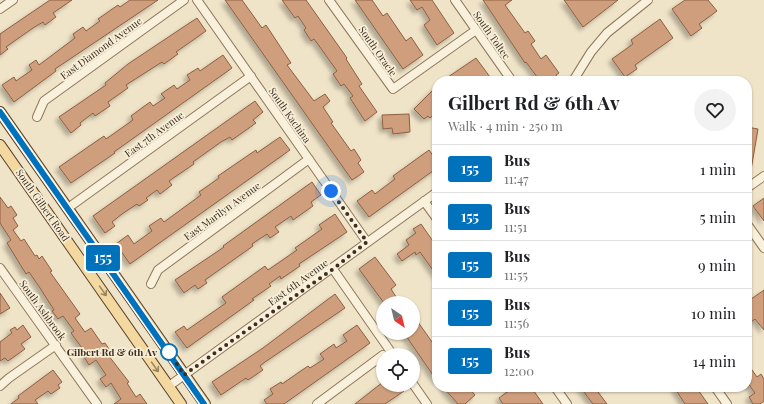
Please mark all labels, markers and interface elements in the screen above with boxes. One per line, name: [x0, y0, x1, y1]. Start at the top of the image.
street label: South Toltec: [470, 8, 514, 62]
street label: East Diamond Avenue: [57, 14, 145, 82]
street label: South Oracle: [356, 23, 400, 79]
street label: South Kachina: [266, 84, 314, 146]
text: Gilbert Rd & 6th Av: [448, 89, 620, 115]
button: heart: [694, 89, 736, 131]
street label: East 7th Avenue: [122, 108, 186, 160]
text: Walk · 4 min · 250 m: [448, 117, 563, 134]
text: Bus: [504, 150, 530, 170]
text: 155: [461, 159, 479, 178]
text: 1 min: [700, 159, 736, 179]
street label: South Gilbert Road: [13, 166, 73, 244]
text: 11:47: [504, 170, 529, 187]
street label: East Marilyn Avenue: [181, 178, 263, 244]
your location: [321, 181, 341, 201]
text: Bus: [504, 198, 530, 218]
text: 155: [461, 207, 479, 226]
text: 5 min: [700, 207, 736, 227]
text: 11:51: [504, 218, 527, 235]
line badge: 155: [80, 245, 126, 271]
text: Bus: [504, 246, 530, 266]
text: 155: [94, 248, 112, 267]
street label: East 6th Avenue: [265, 255, 331, 309]
text: 155: [461, 255, 479, 274]
text: 9 min: [698, 255, 736, 275]
text: 11:55: [504, 266, 528, 283]
street label: South Ashbrook: [16, 277, 70, 343]
one-way arrow: [99, 286, 107, 297]
text: Bus: [504, 294, 530, 314]
north arrow: [376, 296, 420, 340]
map controls: [376, 296, 420, 392]
text: 155: [461, 303, 479, 322]
text: 10 min: [691, 303, 736, 323]
text: 11:56: [504, 314, 529, 331]
text: Bus: [504, 342, 530, 362]
marker: Gilbert Rd & 6th Av: [160, 343, 178, 361]
place label: Gilbert Rd & 6th Av: [67, 345, 158, 359]
button: locate: [376, 348, 420, 392]
text: 155: [461, 351, 479, 370]
text: 14 min: [693, 351, 736, 371]
one-way arrow: [151, 361, 159, 372]
text: 12:00: [504, 362, 534, 379]

